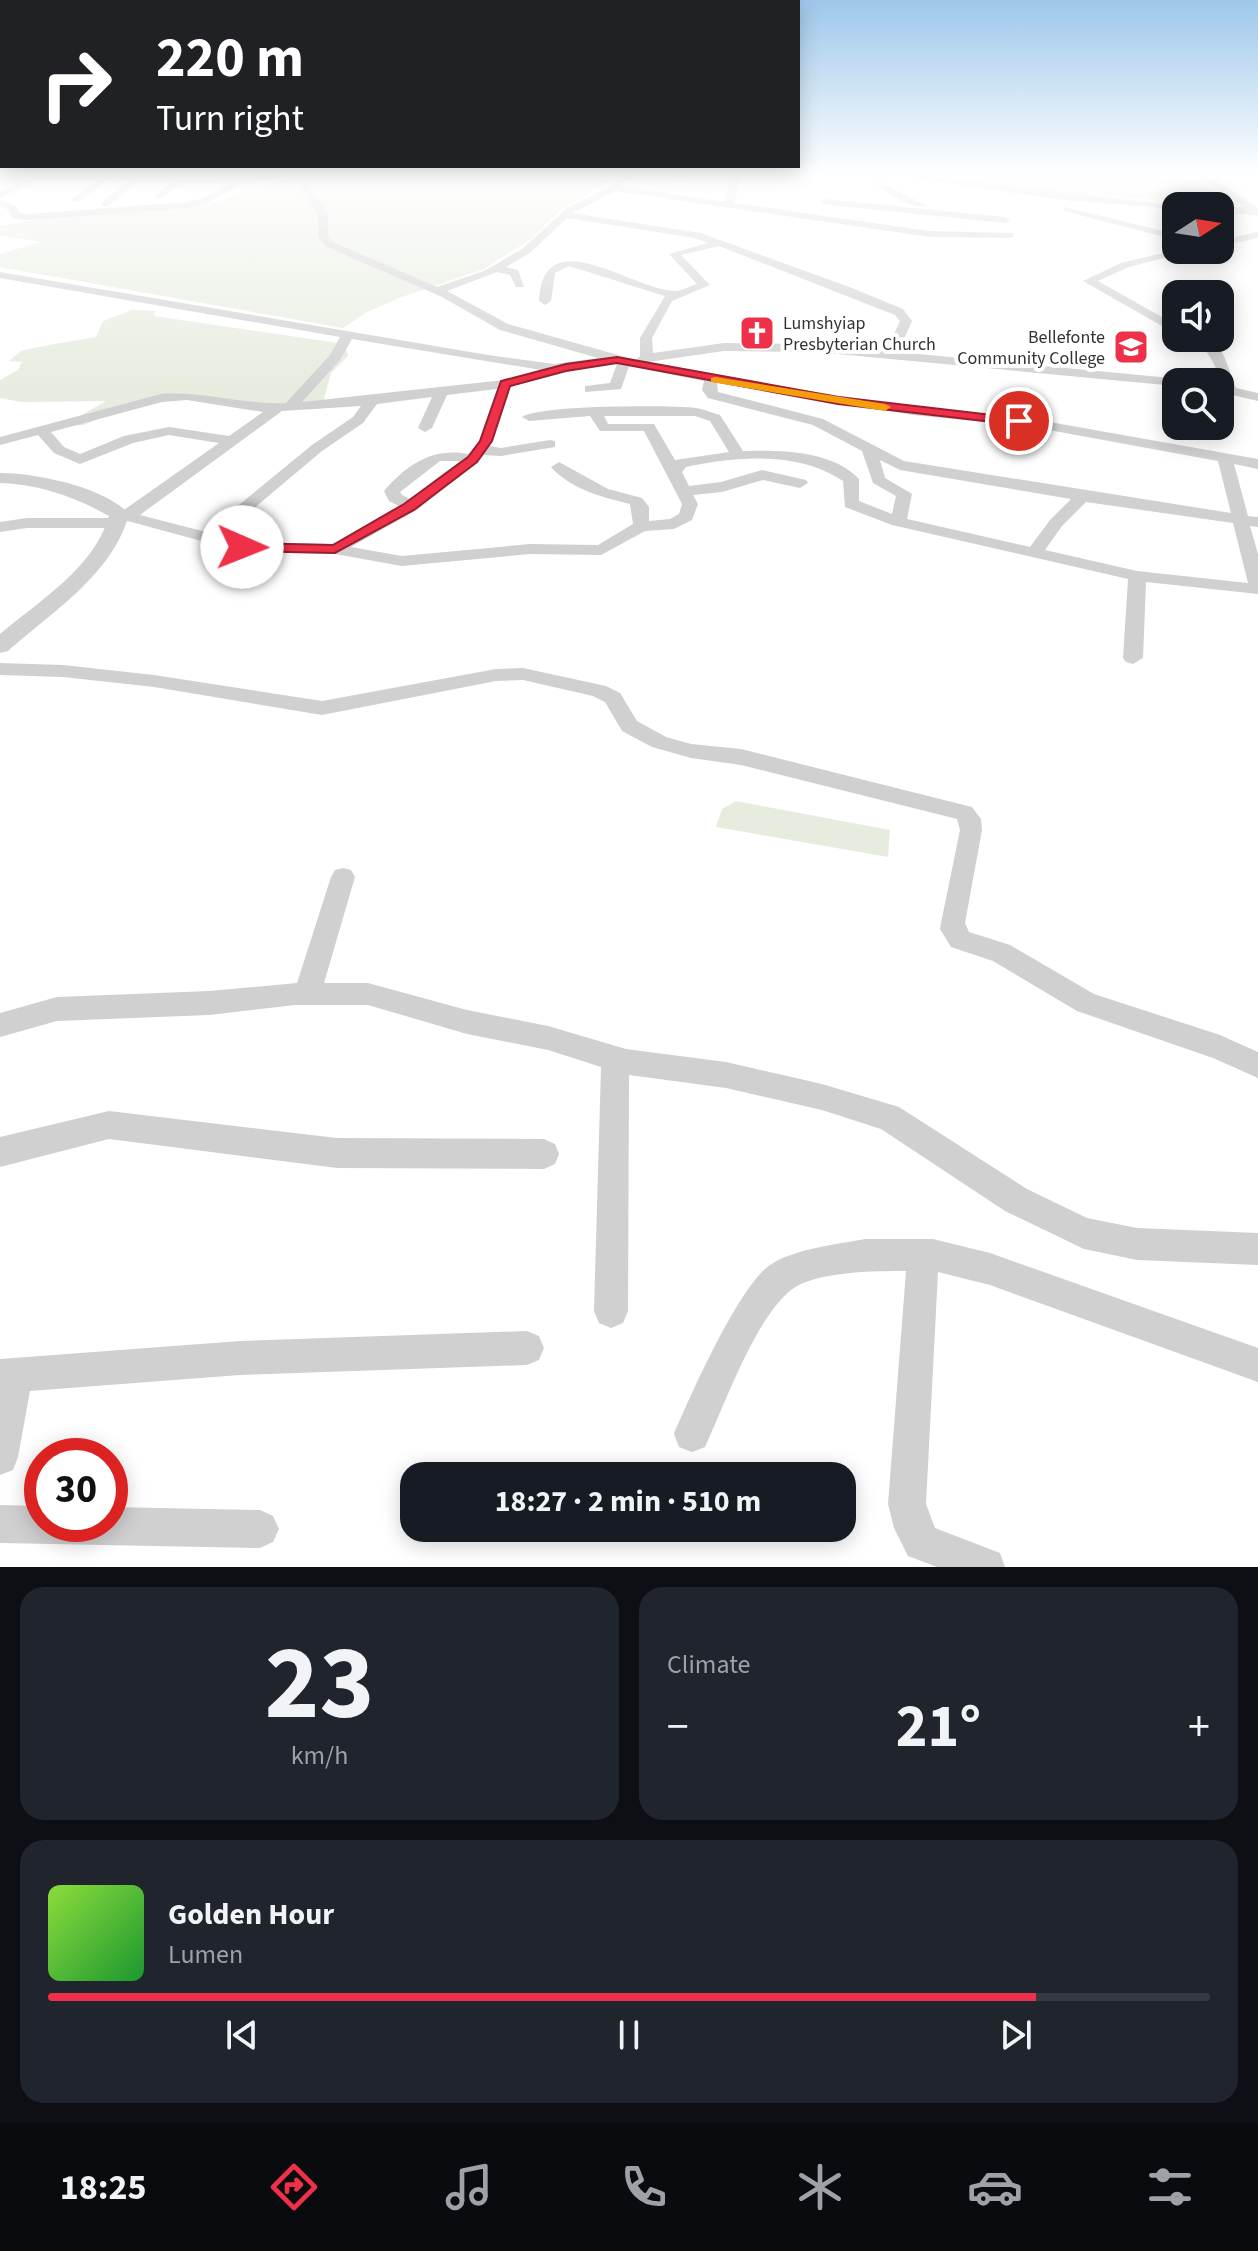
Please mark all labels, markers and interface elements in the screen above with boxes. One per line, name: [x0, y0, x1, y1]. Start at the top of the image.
text: 220 m: [156, 19, 304, 98]
icon: right: [24, 32, 128, 136]
text: Turn right: [156, 93, 304, 144]
north arrow: [1162, 192, 1234, 264]
map controls: [1162, 192, 1234, 440]
button: sound: [1162, 280, 1234, 352]
place label: Lumshyiap Presbyterian Church: [783, 311, 936, 357]
church icon: Lumshyiap Presbyterian Church: [738, 314, 776, 352]
place label: Bellefonte Community College: [957, 325, 1105, 371]
school or university icon: Bellefonte Community College: [1112, 328, 1150, 366]
button: search: [1162, 368, 1234, 440]
pin: [985, 387, 1053, 455]
icon: arrive: [997, 399, 1041, 443]
position arrow: [200, 505, 284, 589]
speed limit sign: 30: [24, 1438, 128, 1542]
text: 18:27 · 2 min · 510 m: [495, 1480, 761, 1523]
text: 23: [265, 1611, 374, 1759]
text: Climate: [667, 1646, 751, 1683]
text: 21°: [896, 1685, 981, 1770]
text: −: [667, 1696, 689, 1759]
text: +: [1188, 1696, 1210, 1759]
text: km/h: [291, 1737, 348, 1774]
text: Golden Hour: [168, 1893, 334, 1936]
text: Lumen: [168, 1936, 243, 1973]
icon: previous: [220, 2013, 264, 2057]
icon: pause: [607, 2013, 651, 2057]
icon: next: [994, 2013, 1038, 2057]
icon: directions: [266, 2159, 322, 2215]
icon: music: [441, 2159, 497, 2215]
icon: phone: [616, 2159, 672, 2215]
icon: climate: [792, 2159, 848, 2215]
icon: car: [967, 2159, 1023, 2215]
icon: filters: [1142, 2159, 1198, 2215]
text: 18:25: [60, 2162, 146, 2213]

